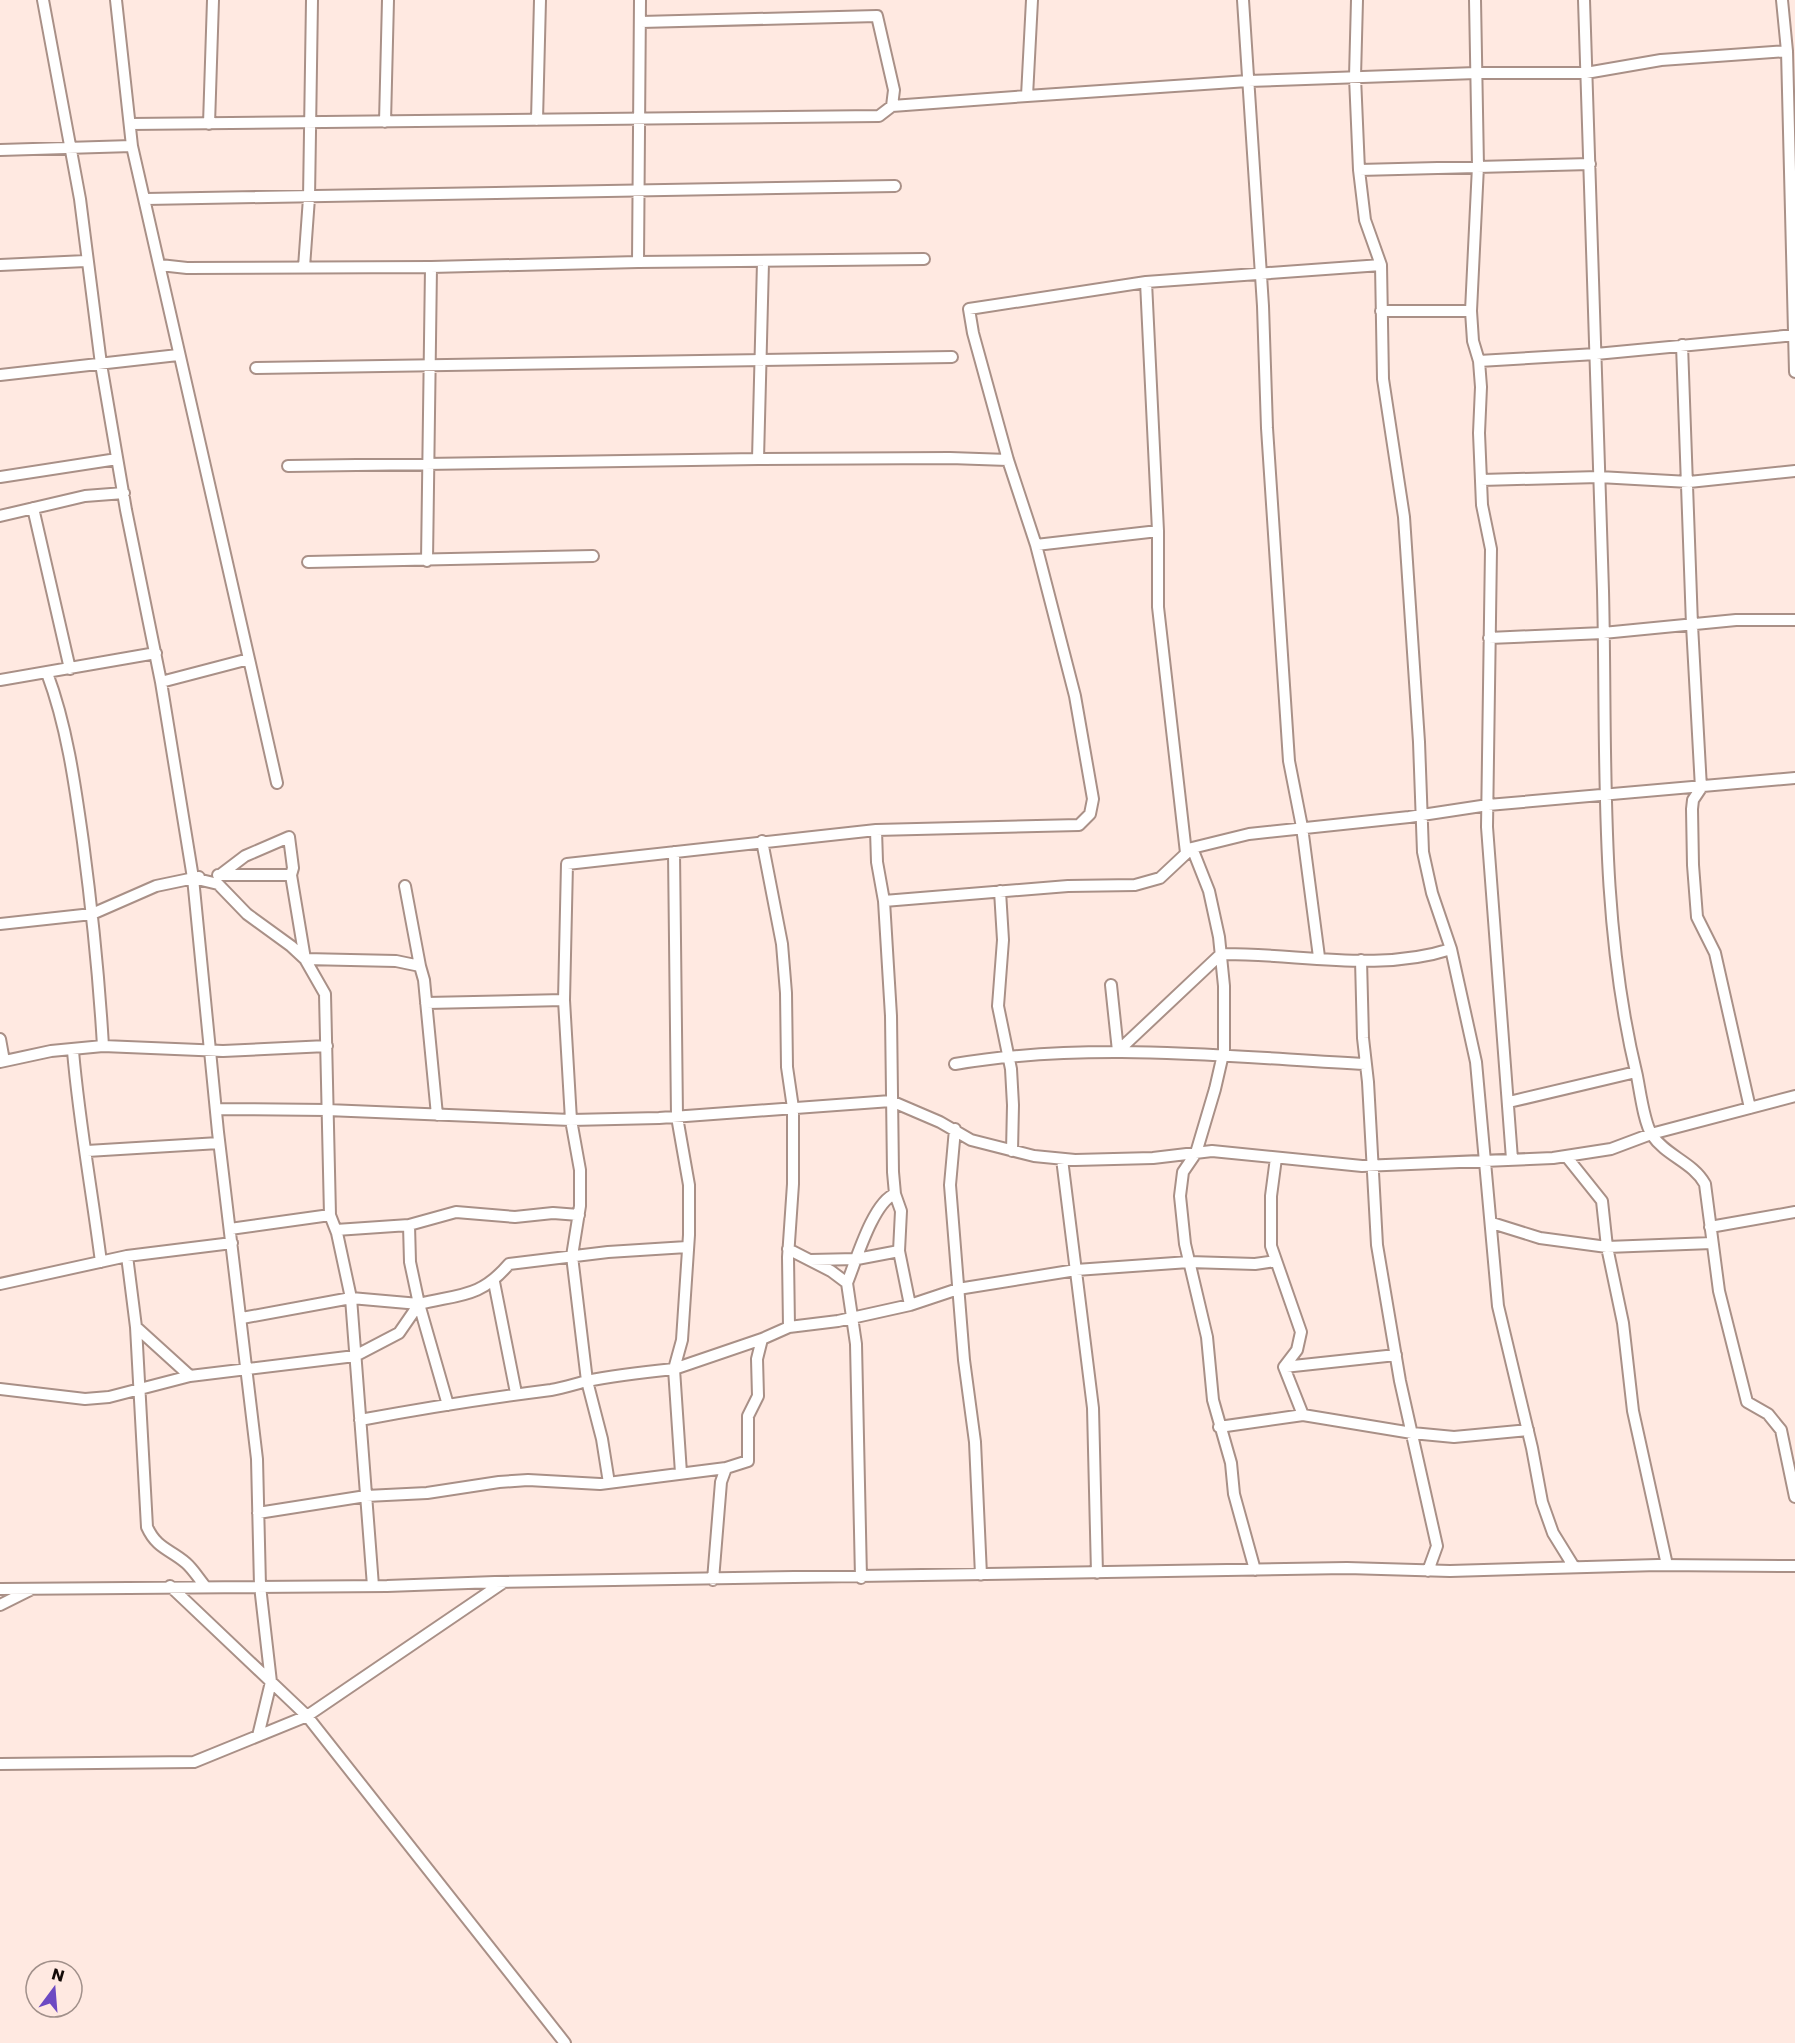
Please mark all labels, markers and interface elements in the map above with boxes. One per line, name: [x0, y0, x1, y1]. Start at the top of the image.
north arrow: [24, 1959, 84, 2019]
text: N: [49, 1962, 67, 1988]

